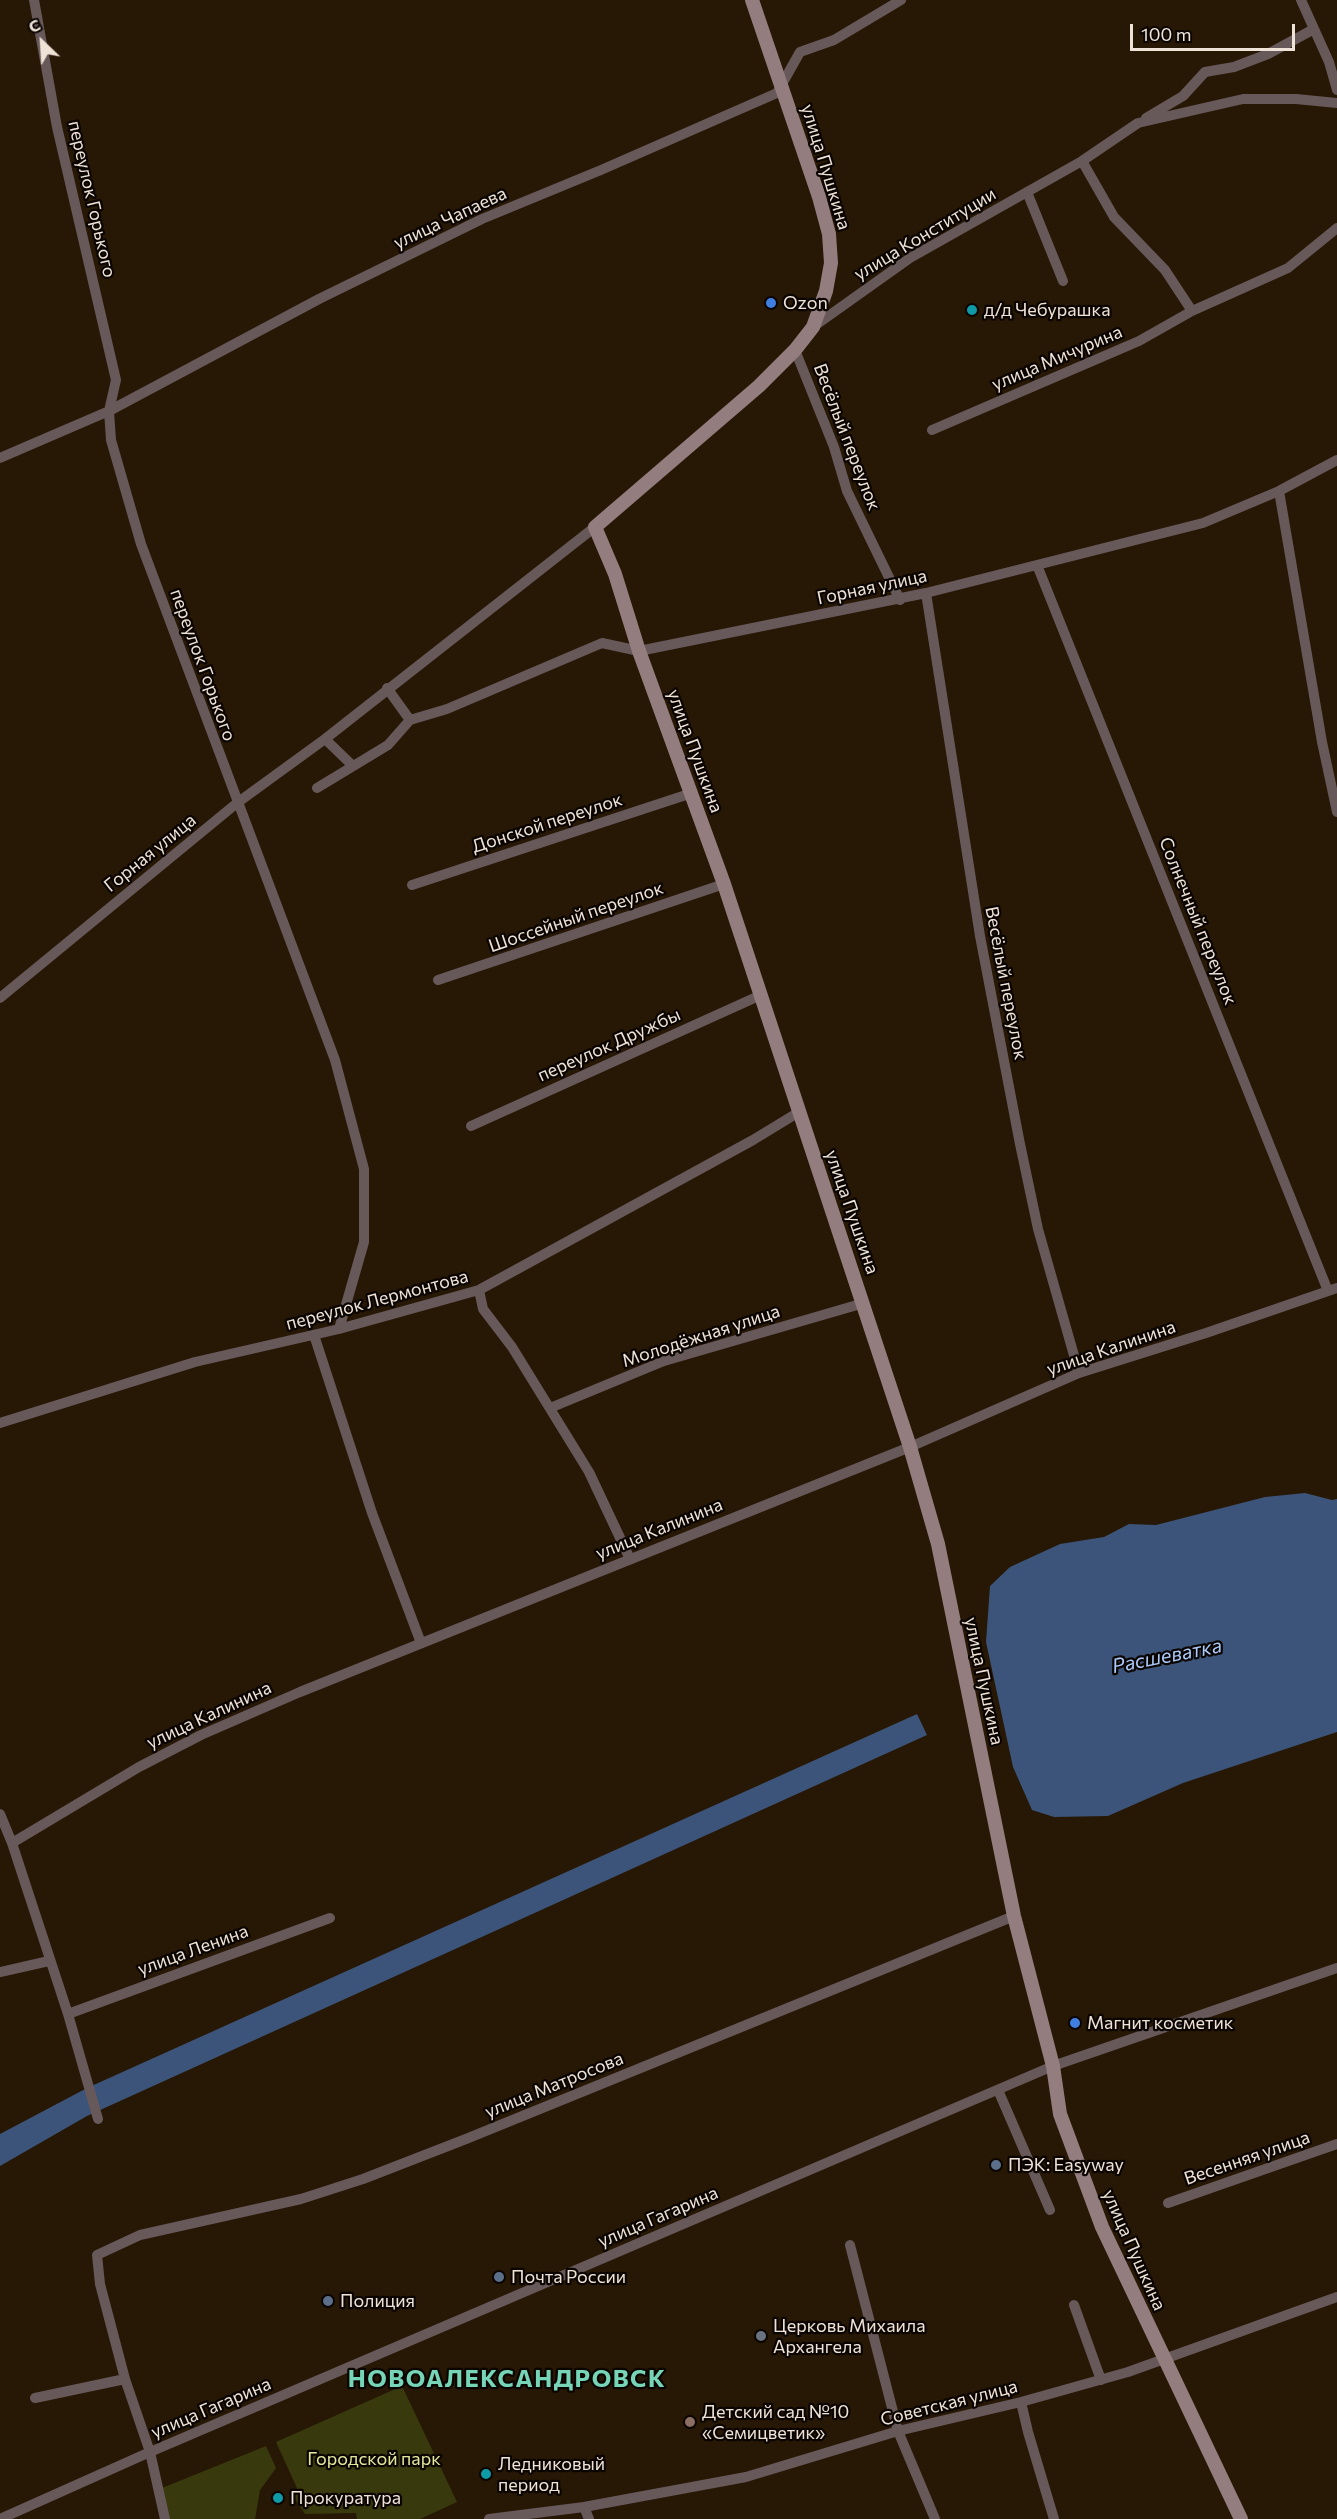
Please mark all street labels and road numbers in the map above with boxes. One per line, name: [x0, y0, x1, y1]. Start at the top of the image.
street label: улица Пушкина: [797, 102, 855, 232]
street label: переулок Горького: [63, 118, 121, 280]
street label: улица Чапаева: [390, 182, 510, 254]
street label: улица Конституции: [850, 183, 1000, 285]
street label: улица Мичурина: [989, 321, 1125, 395]
street label: Весёлый переулок: [809, 360, 885, 514]
street label: Горная улица: [815, 565, 929, 609]
street label: переулок Горького: [165, 586, 241, 744]
street label: улица Пушкина: [663, 686, 727, 816]
street label: Донской переулок: [469, 789, 625, 857]
street label: Горная улица: [100, 809, 200, 897]
street label: Солнечный переулок: [1155, 834, 1241, 1008]
street label: Шоссейный переулок: [486, 877, 666, 957]
street label: Весёлый переулок: [981, 904, 1031, 1062]
street label: переулок Дружбы: [534, 1004, 684, 1086]
street label: улица Пушкина: [821, 1147, 883, 1277]
street label: переулок Лермонтова: [284, 1265, 470, 1335]
street label: Молодёжная улица: [619, 1300, 783, 1372]
street label: улица Калинина: [1044, 1316, 1178, 1380]
street label: улица Калинина: [592, 1494, 726, 1564]
street label: улица Пушкина: [960, 1615, 1008, 1747]
street label: улица Калинина: [143, 1677, 275, 1753]
street label: улица Ленина: [135, 1920, 251, 1980]
street label: улица Матросова: [482, 2047, 626, 2123]
street label: Весенняя улица: [1181, 2126, 1313, 2190]
street label: улица Гагарина: [595, 2182, 721, 2252]
street label: улица Пушкина: [1098, 2186, 1170, 2314]
street label: улица Гагарина: [148, 2373, 274, 2443]
street label: Советская улица: [878, 2376, 1020, 2430]

